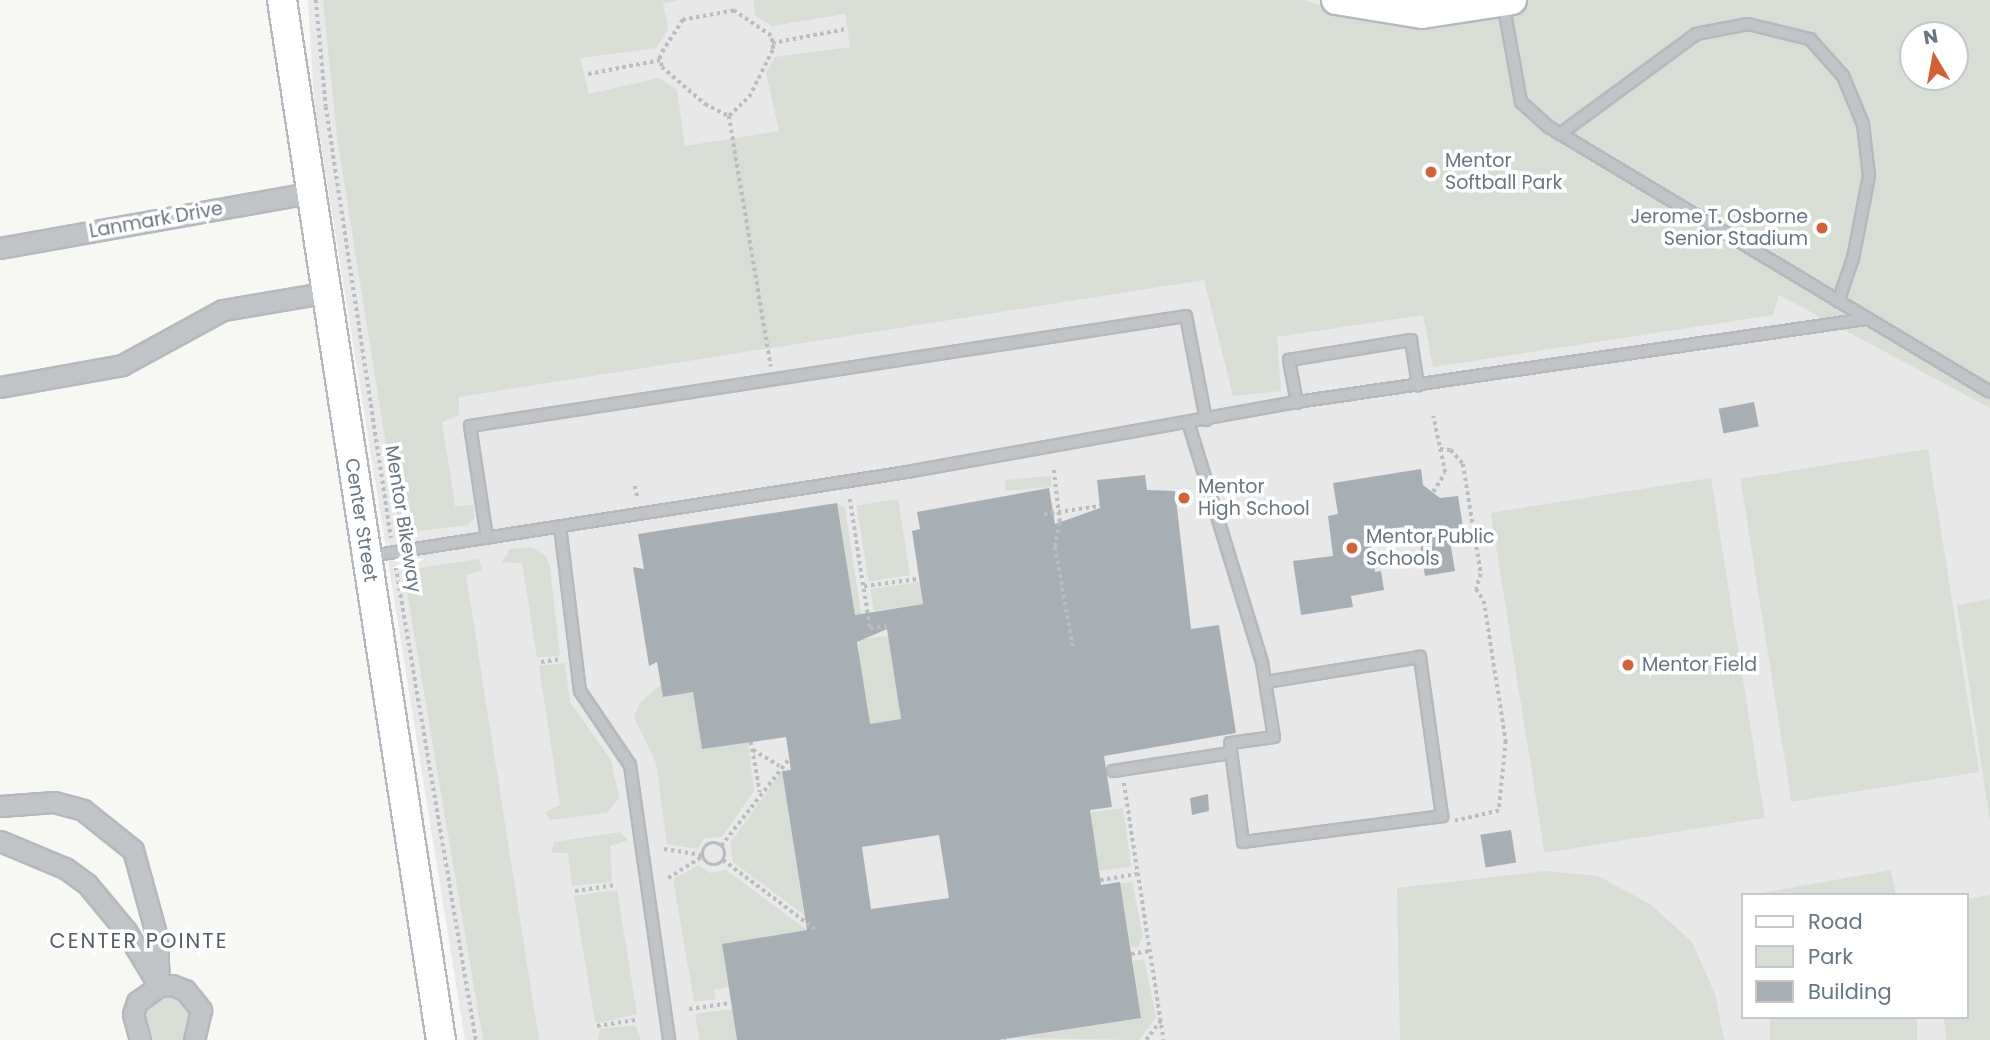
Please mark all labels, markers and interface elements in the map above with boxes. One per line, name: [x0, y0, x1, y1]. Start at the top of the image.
north arrow: [1899, 21, 1969, 91]
text: N: [1921, 22, 1940, 51]
place label: Mentor Softball Park: [1445, 150, 1562, 194]
marker: Mentor Softball Park: [1423, 164, 1439, 180]
street label: Lanmark Drive: [87, 197, 225, 243]
place label: Jerome T. Osborne Senior Stadium: [1630, 206, 1808, 250]
marker: Jerome T. Osborne Senior Stadium: [1814, 220, 1830, 236]
street label: Mentor Bikeway: [380, 444, 426, 594]
street label: Center Street: [340, 456, 382, 584]
place label: Mentor High School: [1198, 476, 1310, 520]
marker: Mentor High School: [1176, 490, 1192, 506]
place label: Mentor Public Schools: [1366, 526, 1494, 570]
marker: Mentor Public Schools: [1344, 540, 1360, 556]
place label: Mentor Field: [1642, 654, 1757, 676]
marker: Mentor Field: [1620, 657, 1636, 673]
legend: [1742, 893, 1969, 1019]
text: Road: [1808, 907, 1863, 936]
district label: CENTER POINTE: [51, 928, 227, 954]
text: Park: [1808, 942, 1853, 971]
text: Building: [1808, 977, 1892, 1006]

